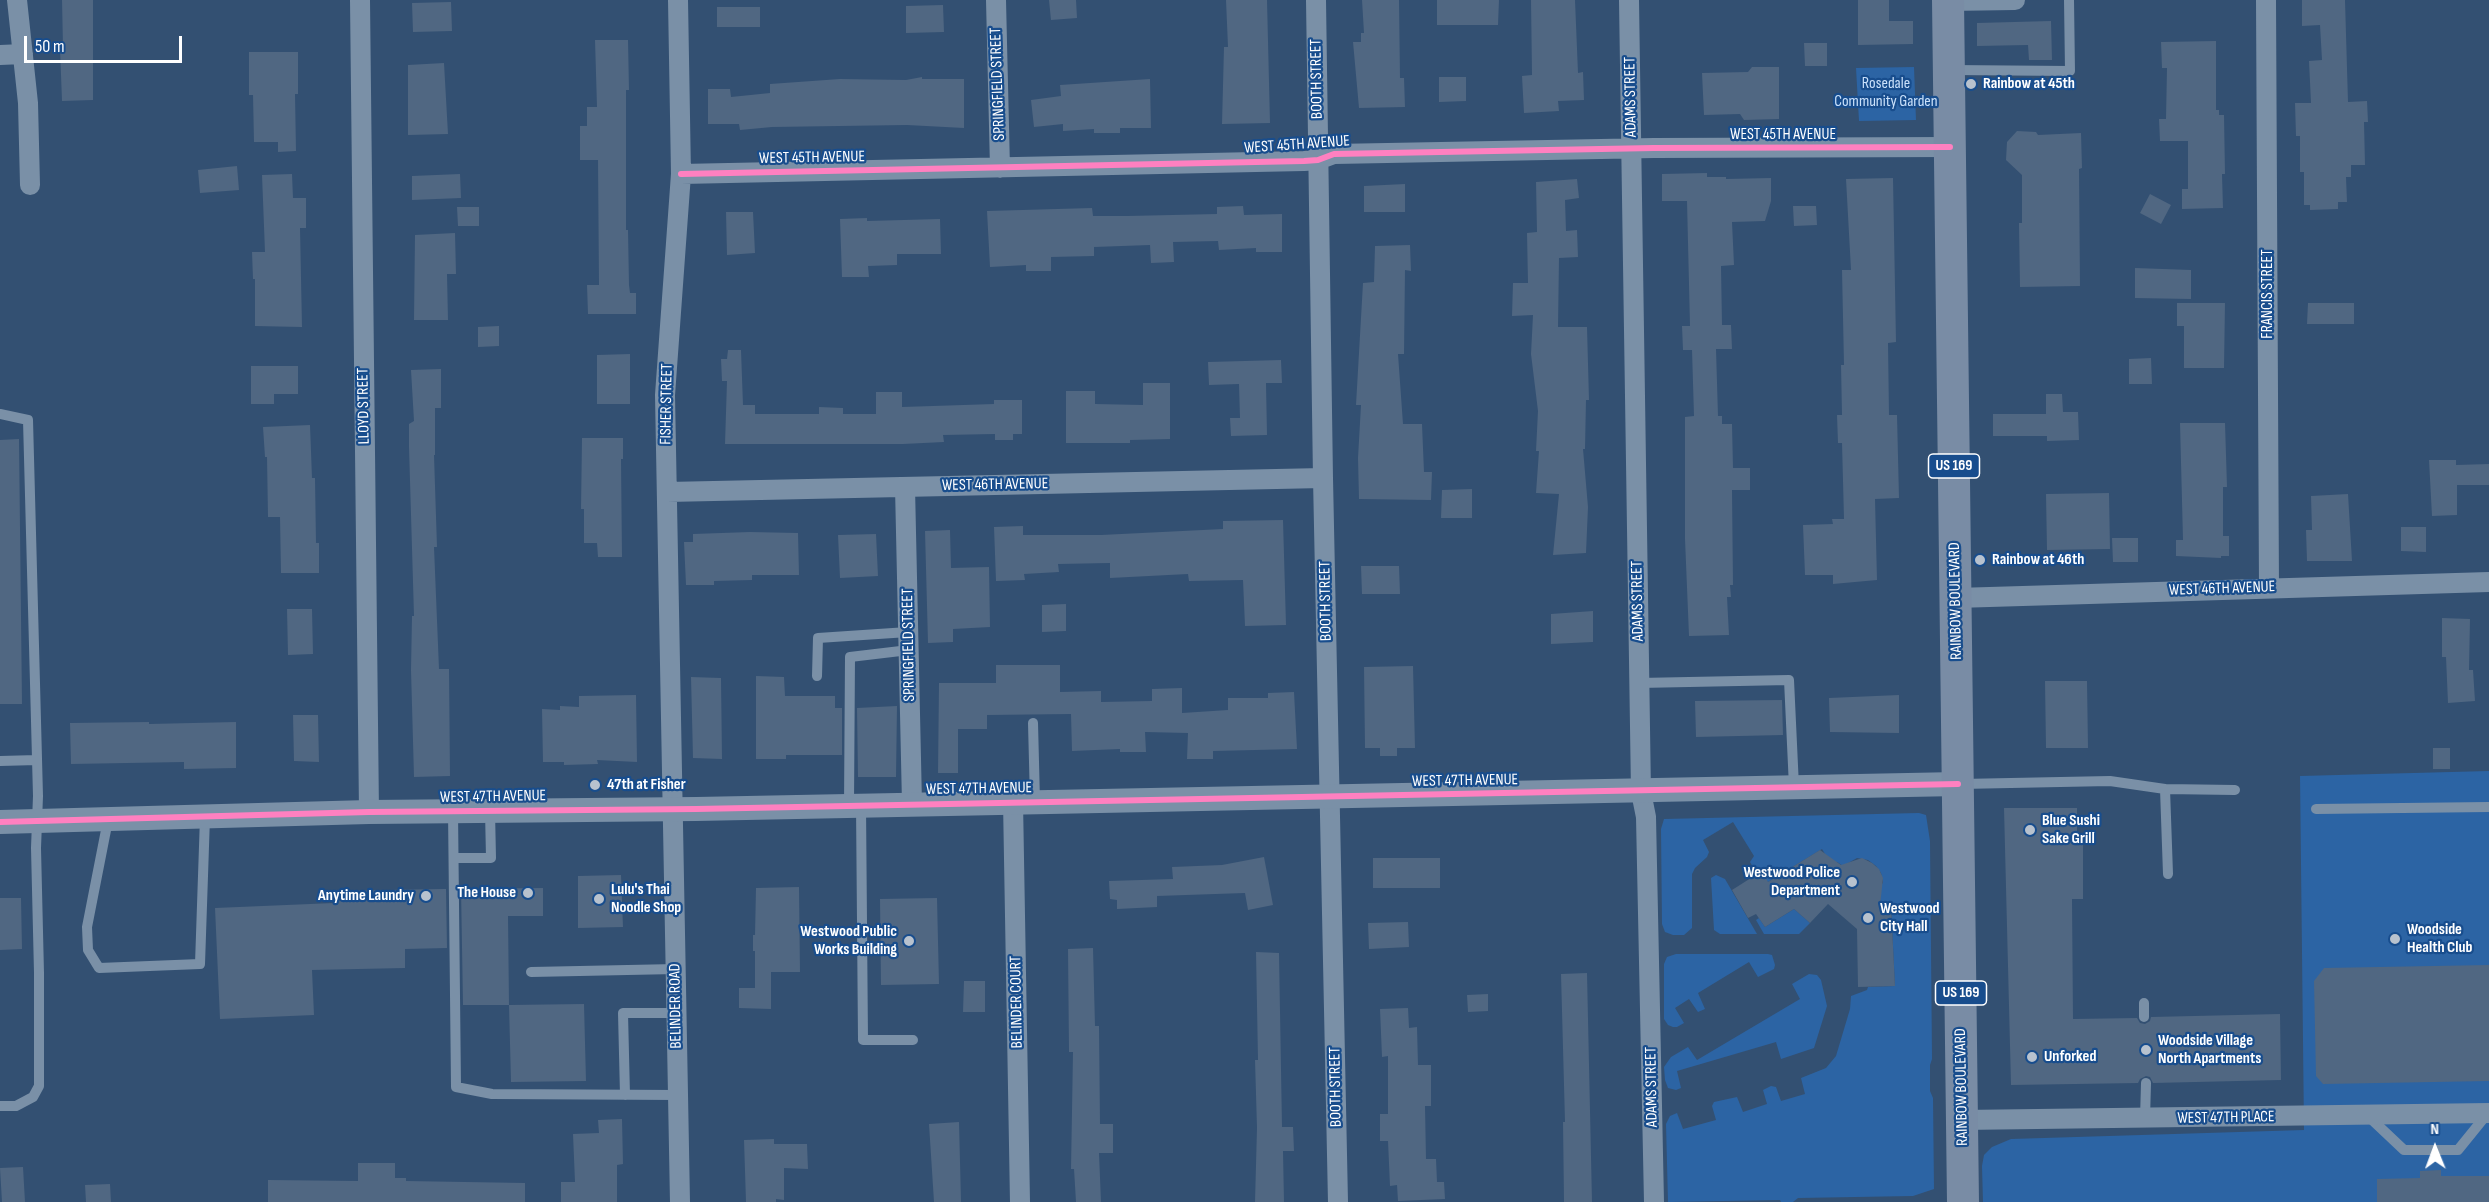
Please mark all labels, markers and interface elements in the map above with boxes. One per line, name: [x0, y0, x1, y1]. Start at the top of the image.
scale bar: [27, 24, 184, 62]
street label: SPRINGFIELD STREET: [986, 27, 1010, 141]
text: 50 m: [35, 36, 65, 57]
street label: BOOTH STREET: [1307, 39, 1327, 119]
street label: ADAMS STREET: [1621, 57, 1641, 137]
park label: Rosedale Community Garden: [1834, 74, 1938, 112]
place label: Rainbow at 45th: [1983, 74, 2075, 94]
marker: Rainbow at 45th: [1964, 77, 1978, 91]
street label: WEST 45TH AVENUE: [1730, 125, 1836, 145]
street label: WEST 45TH AVENUE: [1243, 132, 1351, 158]
street label: WEST 45TH AVENUE: [759, 147, 865, 169]
street label: FRANCIS STREET: [2258, 249, 2278, 339]
street label: FISHER STREET: [657, 363, 677, 445]
street label: LLOYD STREET: [354, 368, 374, 444]
road number: US 169: [1928, 454, 1980, 478]
street label: WEST 46TH AVENUE: [942, 474, 1048, 496]
street label: RAINBOW BOULEVARD: [1945, 542, 1967, 660]
place label: Rainbow at 46th: [1992, 550, 2084, 570]
marker: Rainbow at 46th: [1973, 553, 1987, 567]
street label: BOOTH STREET: [1316, 561, 1336, 641]
street label: ADAMS STREET: [1628, 561, 1648, 641]
street label: WEST 46TH AVENUE: [2169, 578, 2275, 600]
street label: SPRINGFIELD STREET: [898, 588, 920, 702]
street label: WEST 47TH AVENUE: [1412, 770, 1518, 792]
place label: 47th at Fisher: [607, 775, 686, 795]
marker: 47th at Fisher: [588, 778, 602, 792]
street label: WEST 47TH AVENUE: [926, 778, 1032, 800]
street label: WEST 47TH AVENUE: [440, 786, 546, 808]
place label: Blue Sushi Sake Grill: [2042, 811, 2100, 849]
marker: Blue Sushi Sake Grill: [2023, 823, 2037, 837]
place label: Westwood Police Department: [1743, 863, 1840, 901]
marker: Westwood Police Department: [1845, 875, 1859, 889]
place label: Lulu's Thai Noodle Shop: [611, 880, 681, 918]
place label: The House: [457, 883, 516, 903]
place label: Anytime Laundry: [318, 886, 414, 906]
marker: The House: [521, 886, 535, 900]
marker: Anytime Laundry: [419, 889, 433, 903]
marker: Lulu's Thai Noodle Shop: [592, 892, 606, 906]
place label: Westwood City Hall: [1880, 899, 1940, 937]
marker: Westwood City Hall: [1861, 911, 1875, 925]
place label: Woodside Health Club: [2407, 920, 2472, 958]
place label: Westwood Public Works Building: [800, 922, 897, 960]
marker: Woodside Health Club: [2388, 932, 2402, 946]
marker: Westwood Public Works Building: [902, 934, 916, 948]
street label: BELINDER COURT: [1007, 956, 1027, 1048]
street label: BELINDER ROAD: [666, 963, 686, 1049]
road number: US 169: [1936, 981, 1986, 1005]
street label: RAINBOW BOULEVARD: [1951, 1028, 1973, 1146]
place label: Woodside Village North Apartments: [2158, 1031, 2261, 1069]
marker: Woodside Village North Apartments: [2139, 1043, 2153, 1057]
street label: BOOTH STREET: [1326, 1047, 1346, 1127]
street label: ADAMS STREET: [1642, 1047, 1662, 1127]
place label: Unforked: [2044, 1047, 2096, 1067]
marker: Unforked: [2025, 1050, 2039, 1064]
street label: WEST 47TH PLACE: [2177, 1108, 2275, 1128]
north arrow: [2405, 1118, 2465, 1178]
text: N: [2430, 1120, 2439, 1139]

